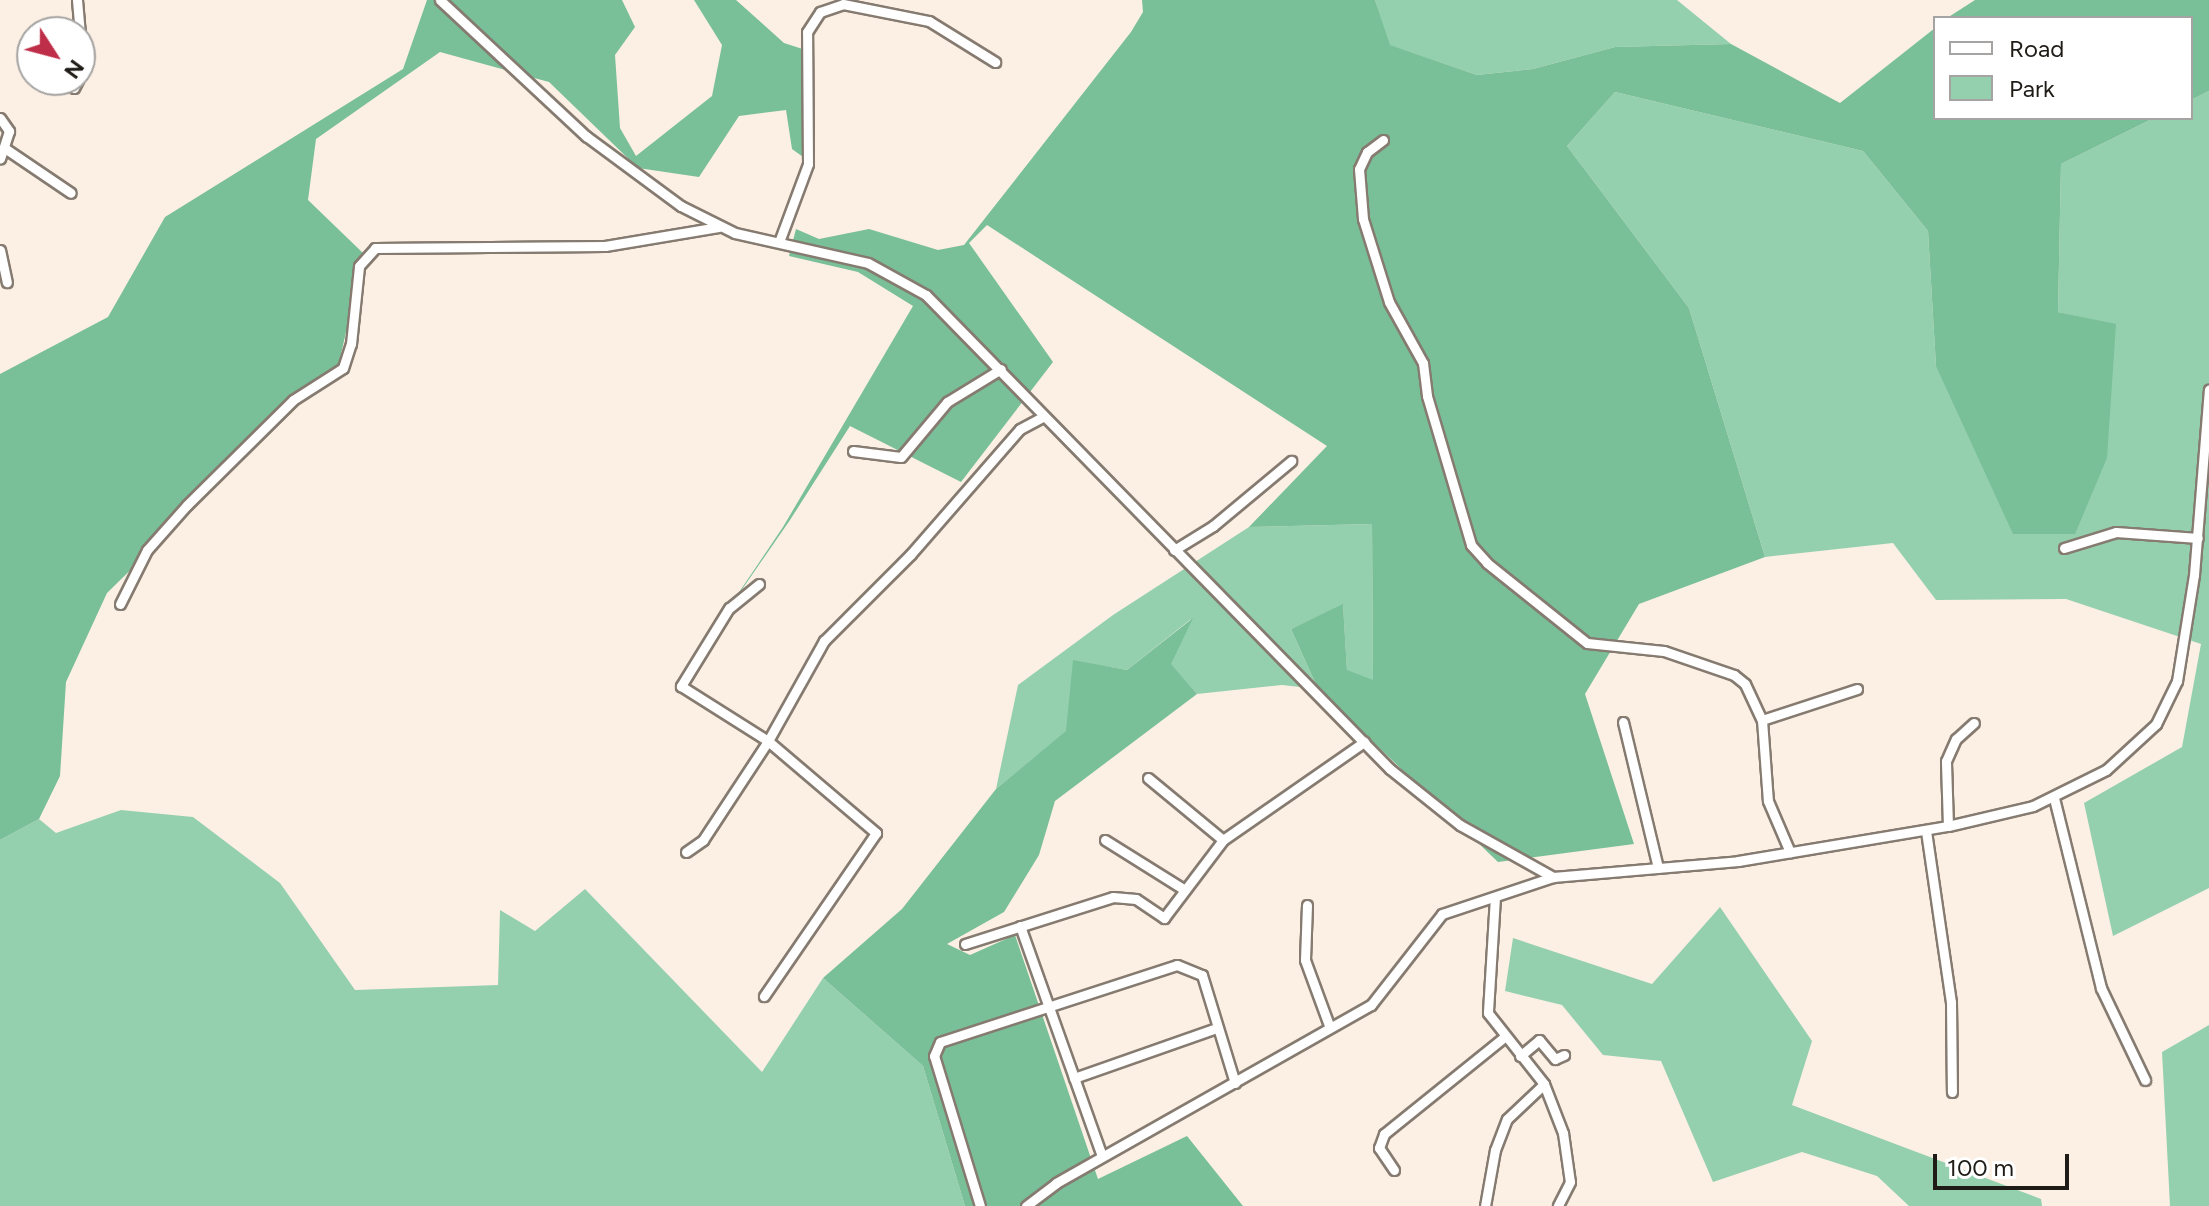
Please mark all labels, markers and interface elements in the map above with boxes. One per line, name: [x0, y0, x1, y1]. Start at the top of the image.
north arrow: [16, 16, 96, 96]
legend: [1933, 16, 2193, 120]
text: Road: [2009, 34, 2064, 63]
text: N: [58, 54, 90, 84]
text: Park: [2009, 74, 2055, 103]
scale bar: [1937, 1138, 2073, 1188]
text: 100 m: [1947, 1153, 2014, 1182]

